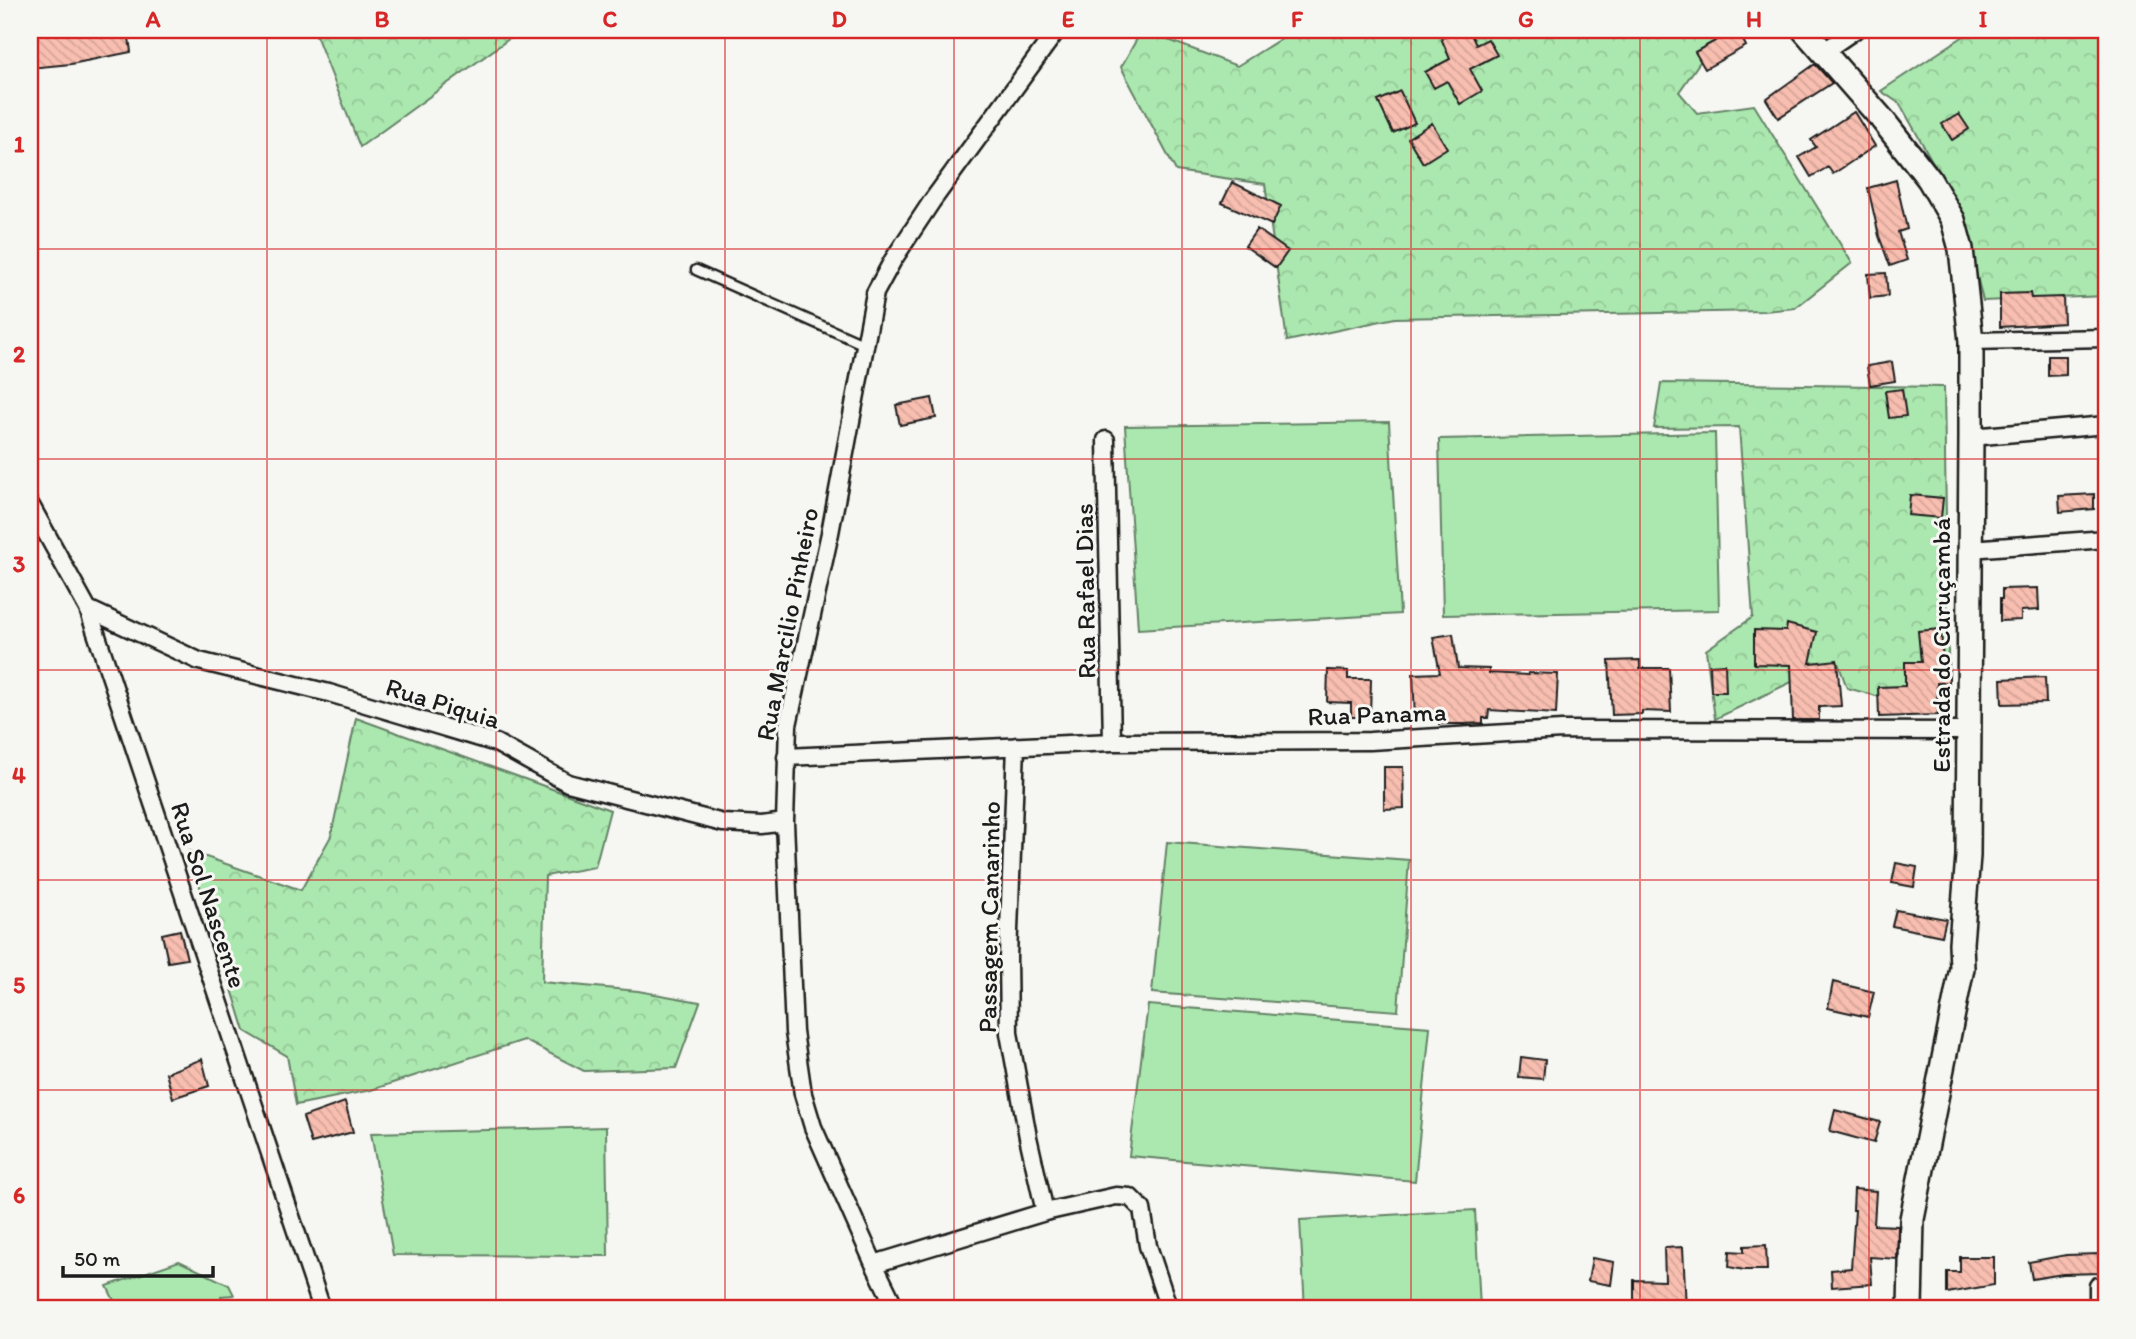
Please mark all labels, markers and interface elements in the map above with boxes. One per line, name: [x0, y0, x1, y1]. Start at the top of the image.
text: A: [145, 5, 161, 33]
text: B: [375, 5, 390, 33]
text: C: [603, 5, 618, 33]
text: D: [831, 5, 847, 33]
text: E: [1062, 5, 1075, 33]
text: F: [1291, 5, 1304, 33]
text: G: [1518, 5, 1534, 33]
text: H: [1746, 5, 1762, 33]
text: I: [1979, 5, 1988, 33]
text: 1: [14, 130, 25, 158]
text: 2: [13, 340, 26, 368]
street label: Rua Rafael Dias: [1067, 503, 1103, 679]
street label: Rua Marcilio Pinheiro: [749, 505, 825, 743]
street label: Estrada do Curuçambá: [1925, 517, 1957, 773]
text: 3: [13, 550, 26, 578]
street label: Rua Piquia: [382, 670, 505, 736]
street label: Rua Panama: [1307, 696, 1447, 732]
text: 4: [12, 761, 26, 789]
street label: Rua Sol Nascente: [164, 798, 254, 992]
street label: Passagem Canarinho: [971, 801, 1007, 1033]
text: 5: [13, 971, 25, 999]
text: 6: [13, 1181, 25, 1209]
scale bar: [63, 1234, 214, 1278]
text: 50 m: [74, 1246, 121, 1271]

